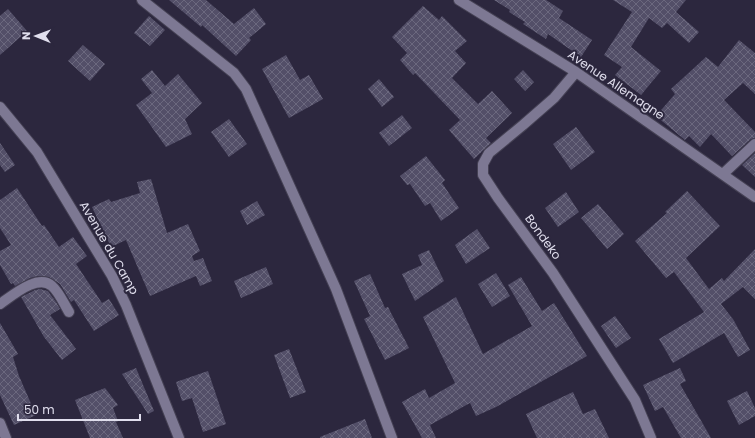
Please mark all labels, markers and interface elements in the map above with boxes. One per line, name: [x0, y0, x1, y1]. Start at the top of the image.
north arrow: [16, 16, 56, 56]
text: N: [18, 32, 34, 40]
street label: Avenue Allemagne: [565, 46, 668, 123]
street label: Avenue du Camp: [76, 198, 143, 298]
street label: Bondeko: [521, 211, 566, 263]
scale bar: [18, 396, 140, 422]
text: 50 m: [24, 401, 55, 418]

